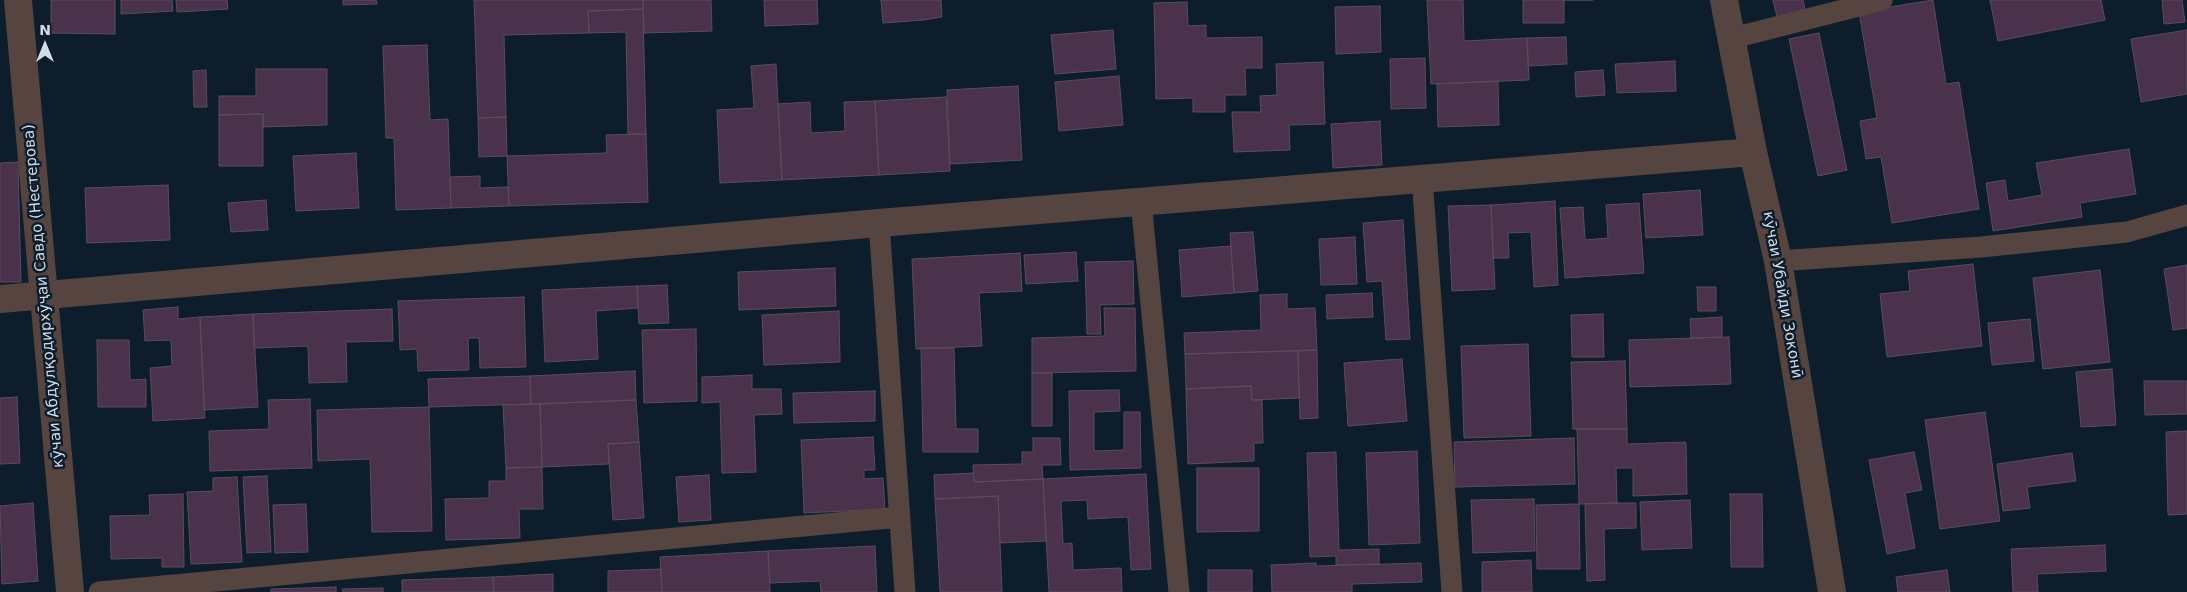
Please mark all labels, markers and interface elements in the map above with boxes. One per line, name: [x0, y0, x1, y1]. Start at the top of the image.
north arrow: [20, 20, 70, 70]
text: N: [39, 22, 51, 38]
street label: кӯчаи Абдулқодирхӯҷаи Савдо (Нестерова): [20, 123, 68, 469]
street label: кӯчаи Убайди Зоконӣ: [1758, 210, 1806, 380]

